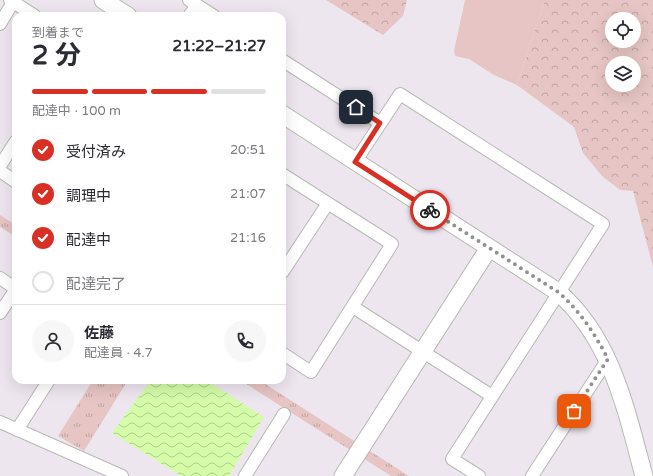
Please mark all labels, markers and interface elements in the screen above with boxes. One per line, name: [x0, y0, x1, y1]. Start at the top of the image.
map controls: [605, 12, 641, 92]
button: locate: [605, 12, 641, 48]
text: 到着まで: [32, 25, 84, 41]
text: 21:22–21:27: [173, 37, 266, 55]
text: 2 分: [32, 40, 81, 71]
button: layers: [605, 56, 641, 92]
pin: [339, 90, 373, 124]
icon: home: [345, 96, 367, 118]
text: 配達中 · 100 m: [32, 103, 121, 119]
icon: check: [32, 139, 54, 161]
text: 20:51: [230, 142, 266, 158]
text: 受付済み: [66, 143, 126, 161]
icon: check: [32, 183, 54, 205]
text: 21:07: [230, 186, 266, 202]
text: 調理中: [66, 187, 111, 205]
courier: [410, 190, 450, 230]
icon: bike: [419, 199, 441, 221]
icon: check: [32, 227, 54, 249]
text: 21:16: [230, 230, 266, 246]
text: 配達中: [66, 231, 111, 249]
text: 配達完了: [66, 275, 126, 293]
button: person: [32, 320, 74, 362]
button: phone: [224, 320, 266, 362]
text: 佐藤: [84, 324, 114, 342]
text: 配達員 · 4.7: [84, 345, 153, 361]
pin: [557, 394, 591, 428]
icon: bag: [563, 400, 585, 422]

